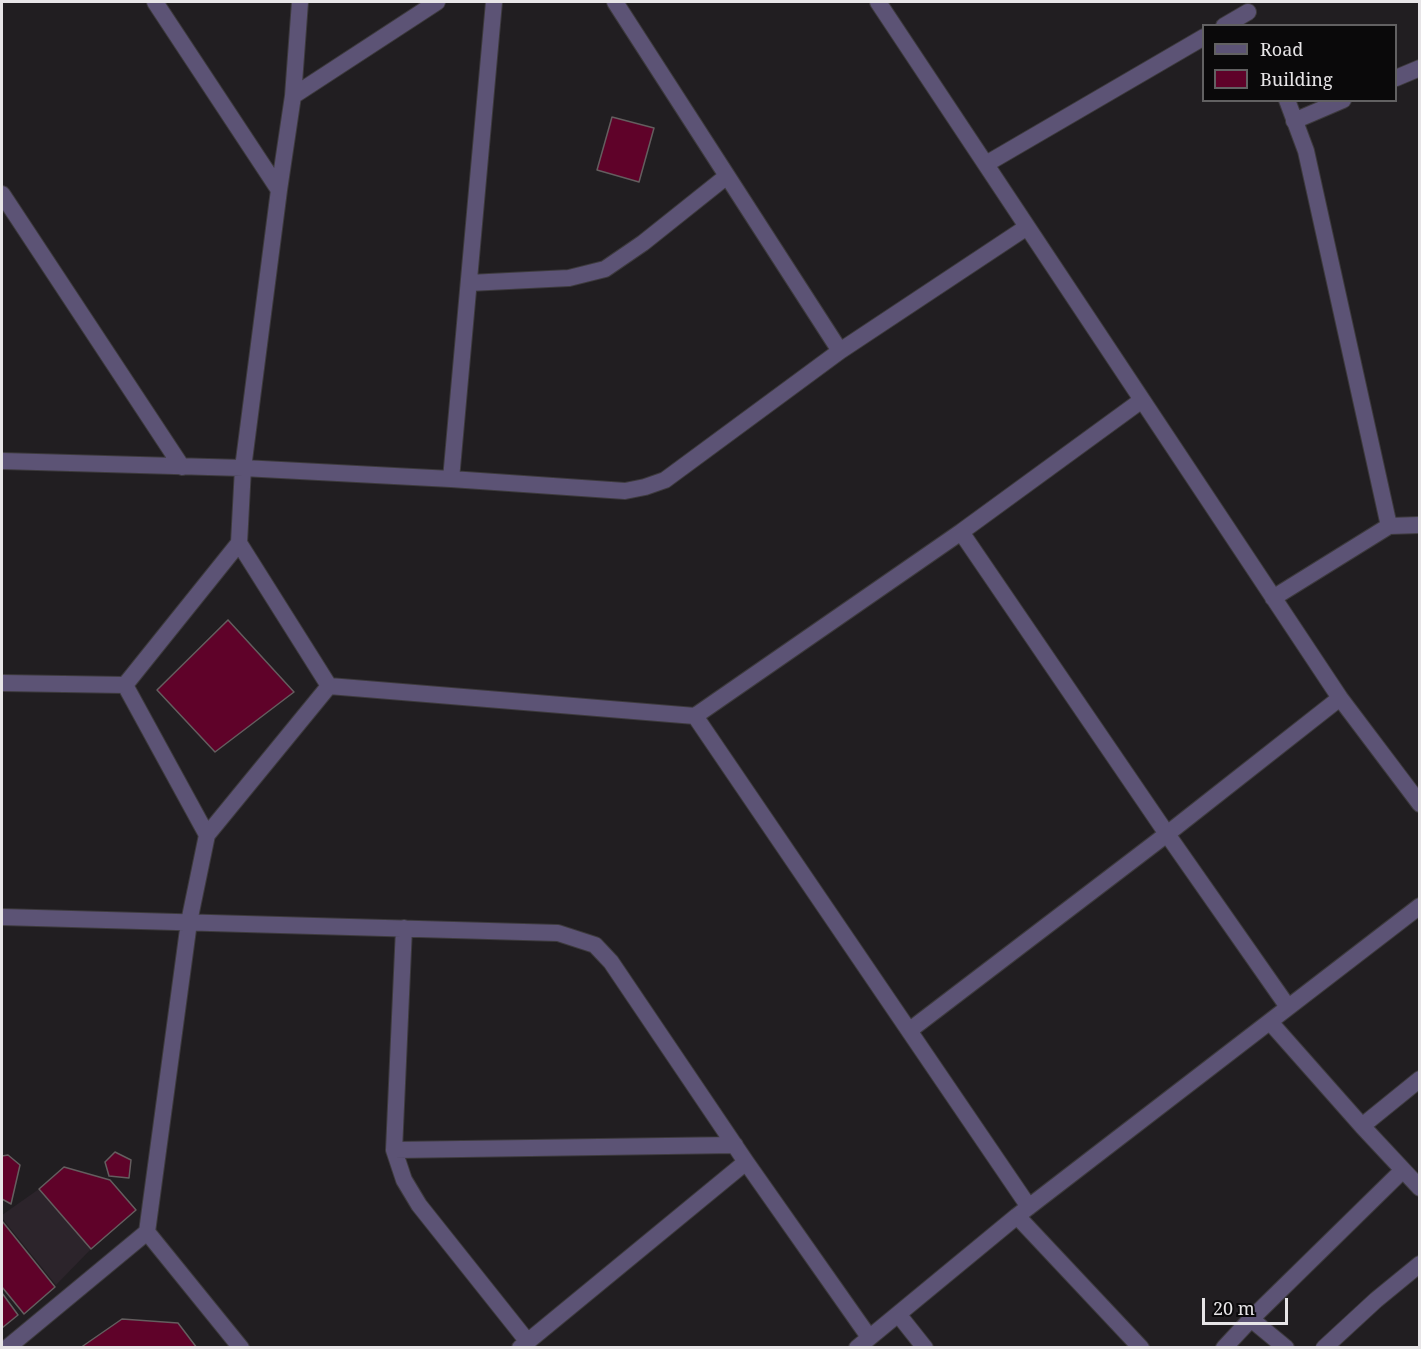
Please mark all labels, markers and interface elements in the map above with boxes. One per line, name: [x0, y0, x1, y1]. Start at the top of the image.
legend: [1202, 24, 1397, 102]
text: Road: [1260, 37, 1303, 61]
text: Building: [1260, 67, 1333, 91]
scale bar: [1205, 1286, 1290, 1324]
text: 20 m: [1213, 1296, 1255, 1320]

